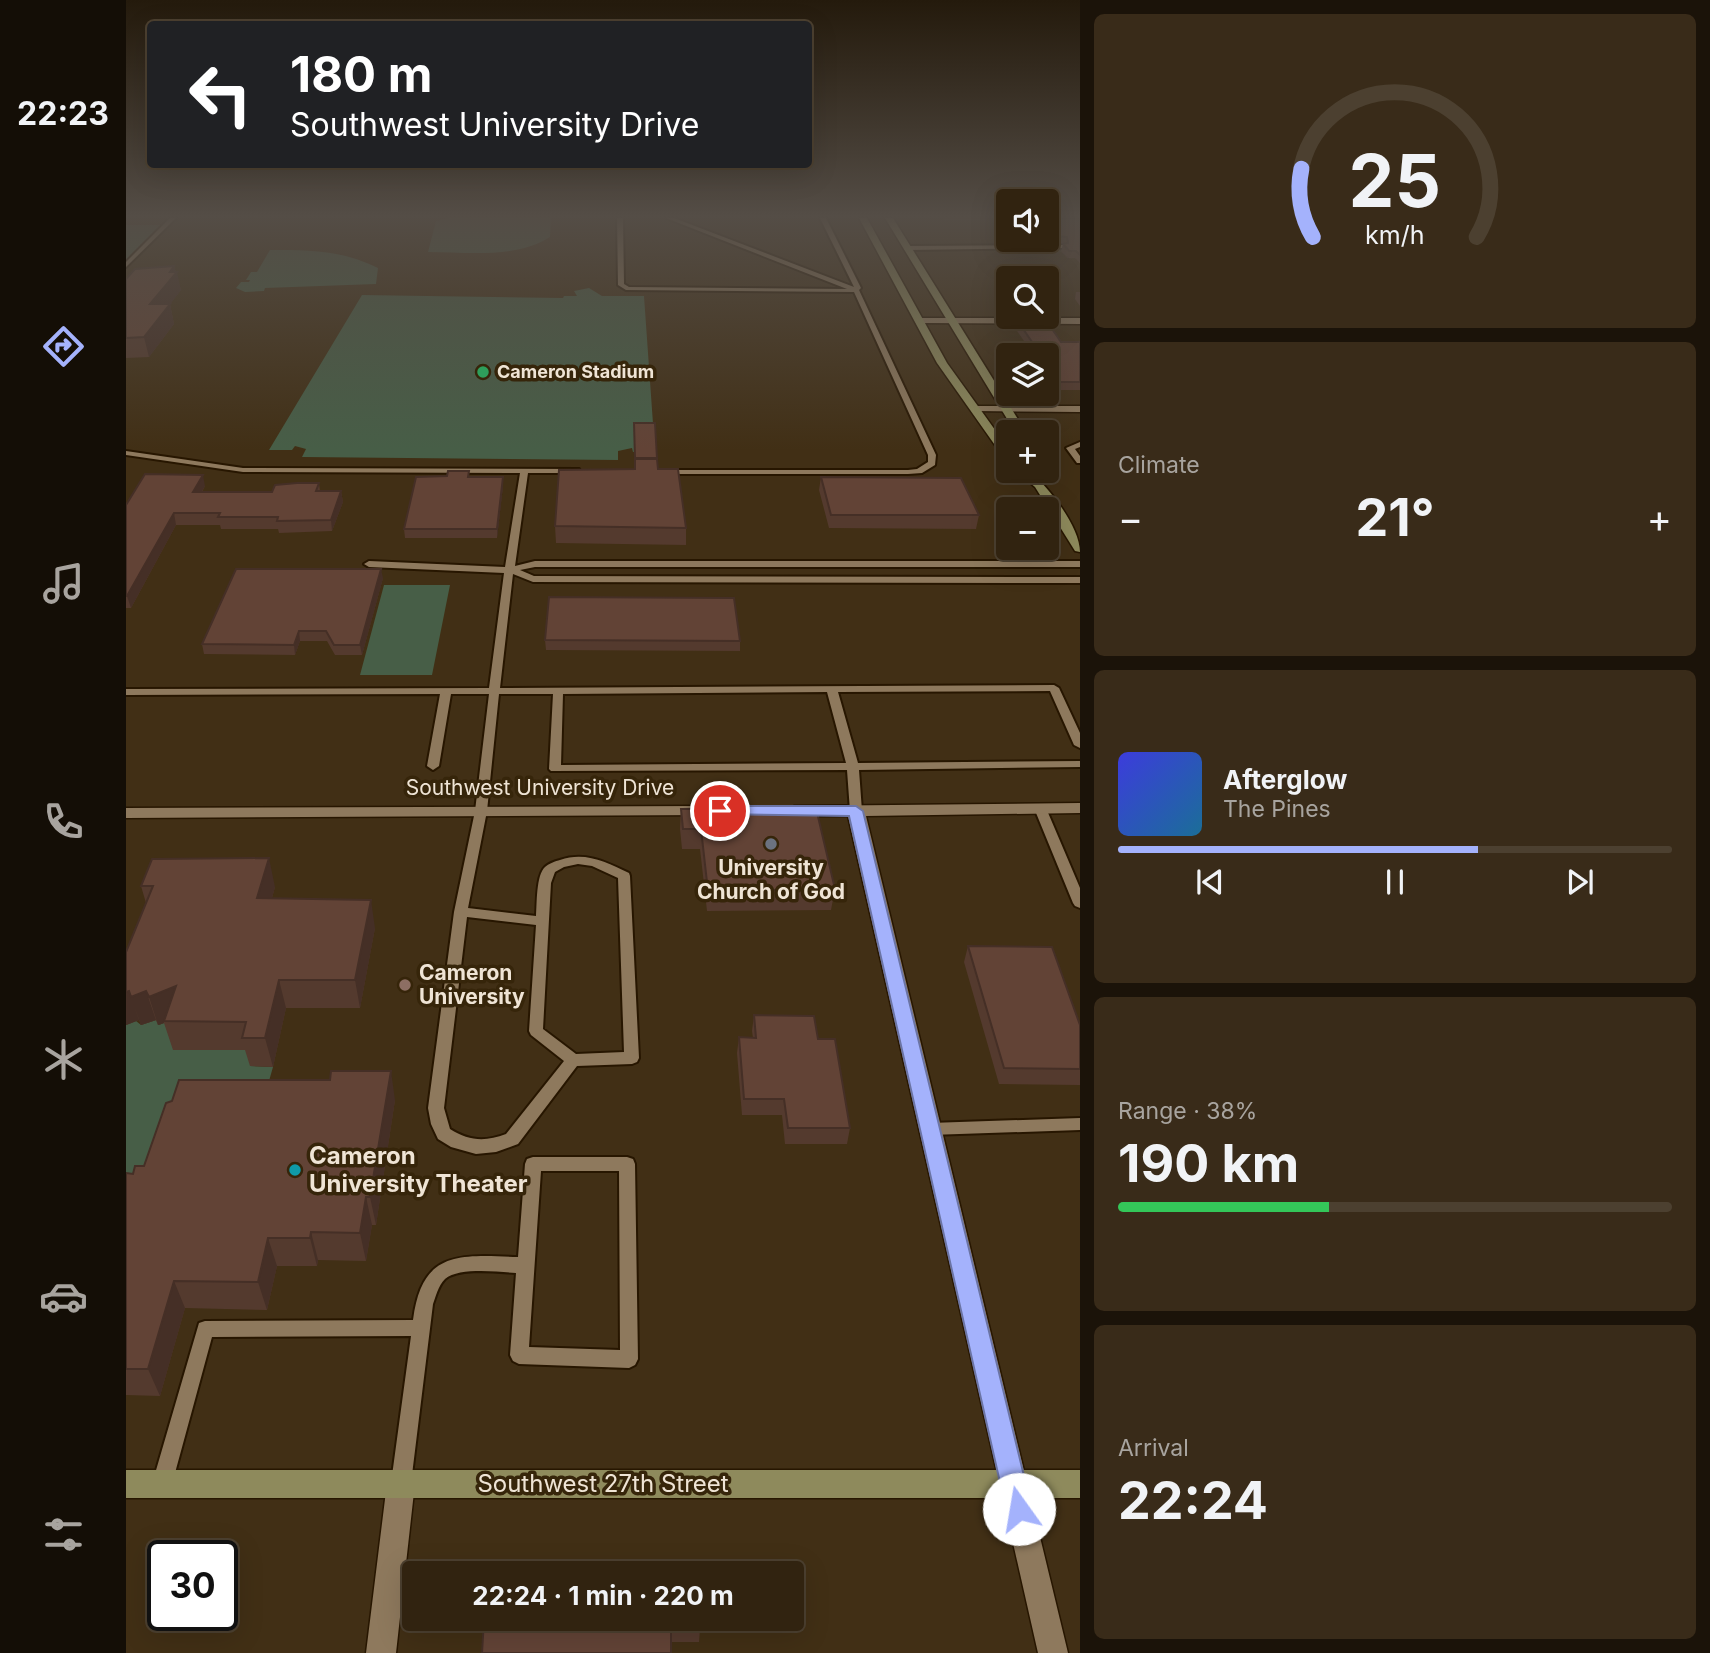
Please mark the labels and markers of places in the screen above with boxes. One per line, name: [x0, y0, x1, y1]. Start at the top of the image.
place label: Cameron Stadium: [497, 361, 654, 382]
marker: Cameron Stadium: [475, 364, 491, 380]
pin: [690, 781, 750, 841]
marker: University Church of God: [763, 836, 779, 852]
place label: University Church of God: [697, 855, 845, 904]
place label: Cameron University: [419, 960, 525, 1009]
marker: Cameron University: [397, 977, 413, 993]
place label: Cameron University Theater: [309, 1141, 528, 1198]
marker: Cameron University Theater: [287, 1162, 303, 1178]

